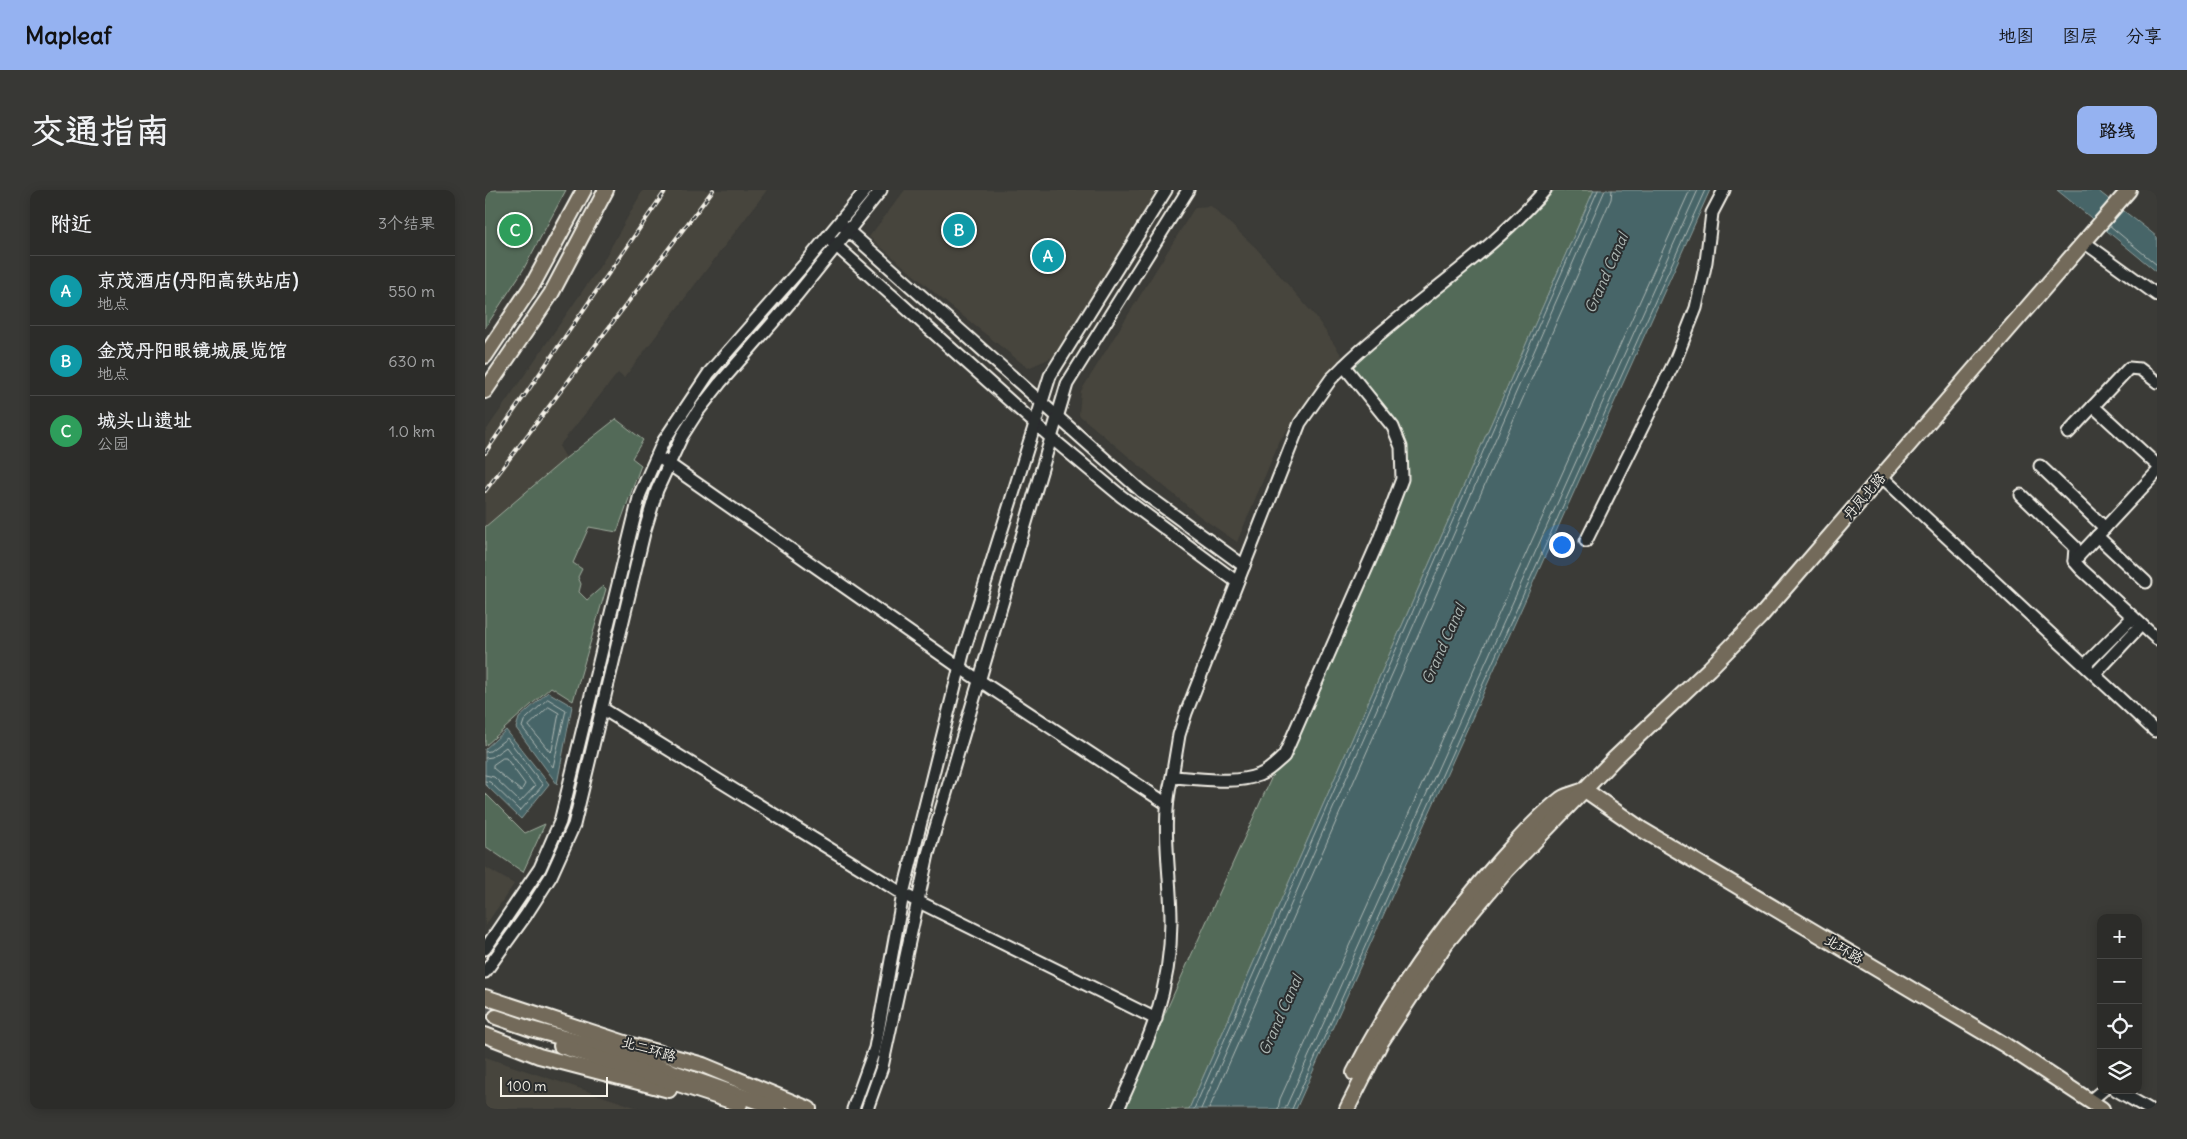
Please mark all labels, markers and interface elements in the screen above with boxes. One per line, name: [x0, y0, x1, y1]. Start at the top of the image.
text: Mapleaf: [25, 20, 112, 50]
text: 地图: [1998, 24, 2034, 47]
text: 图层: [2062, 24, 2098, 47]
text: 分享: [2126, 24, 2162, 47]
button: 路线: [2077, 106, 2157, 154]
text: 交通指南: [30, 108, 170, 152]
text: 附近: [50, 210, 92, 237]
pin: C: [499, 211, 531, 249]
pin: B: [943, 211, 975, 249]
text: 3个结果: [378, 213, 435, 233]
water label: Grand Canal: [1580, 228, 1633, 316]
pin: A: [1032, 237, 1064, 275]
text: 京茂酒店(丹阳高铁站店): [97, 268, 299, 292]
text: A: [61, 281, 71, 301]
text: 550 m: [388, 281, 435, 301]
text: 地点: [97, 293, 129, 313]
text: 金茂丹阳眼镜城展览馆: [97, 338, 287, 362]
text: B: [61, 351, 71, 371]
text: 630 m: [388, 351, 435, 371]
text: 地点: [97, 363, 129, 383]
text: 城头山遗址: [97, 408, 192, 432]
text: C: [61, 421, 71, 441]
text: 1.0 km: [389, 421, 435, 441]
text: 公园: [97, 433, 129, 453]
street label: 丹凤北路: [1839, 469, 1889, 523]
your location: [1549, 532, 1575, 558]
water label: Grand Canal: [1417, 599, 1470, 687]
map controls: [2097, 914, 2142, 1094]
button: +: [2097, 914, 2142, 959]
street label: 北环路: [1821, 930, 1867, 968]
button: −: [2097, 959, 2142, 1004]
water label: Grand Canal: [1254, 970, 1307, 1058]
button: locate: [2097, 1004, 2142, 1049]
street label: 北二环路: [620, 1033, 678, 1065]
button: layers: [2097, 1049, 2142, 1094]
scale bar: [500, 1074, 607, 1097]
text: 100 m: [507, 1077, 547, 1095]

